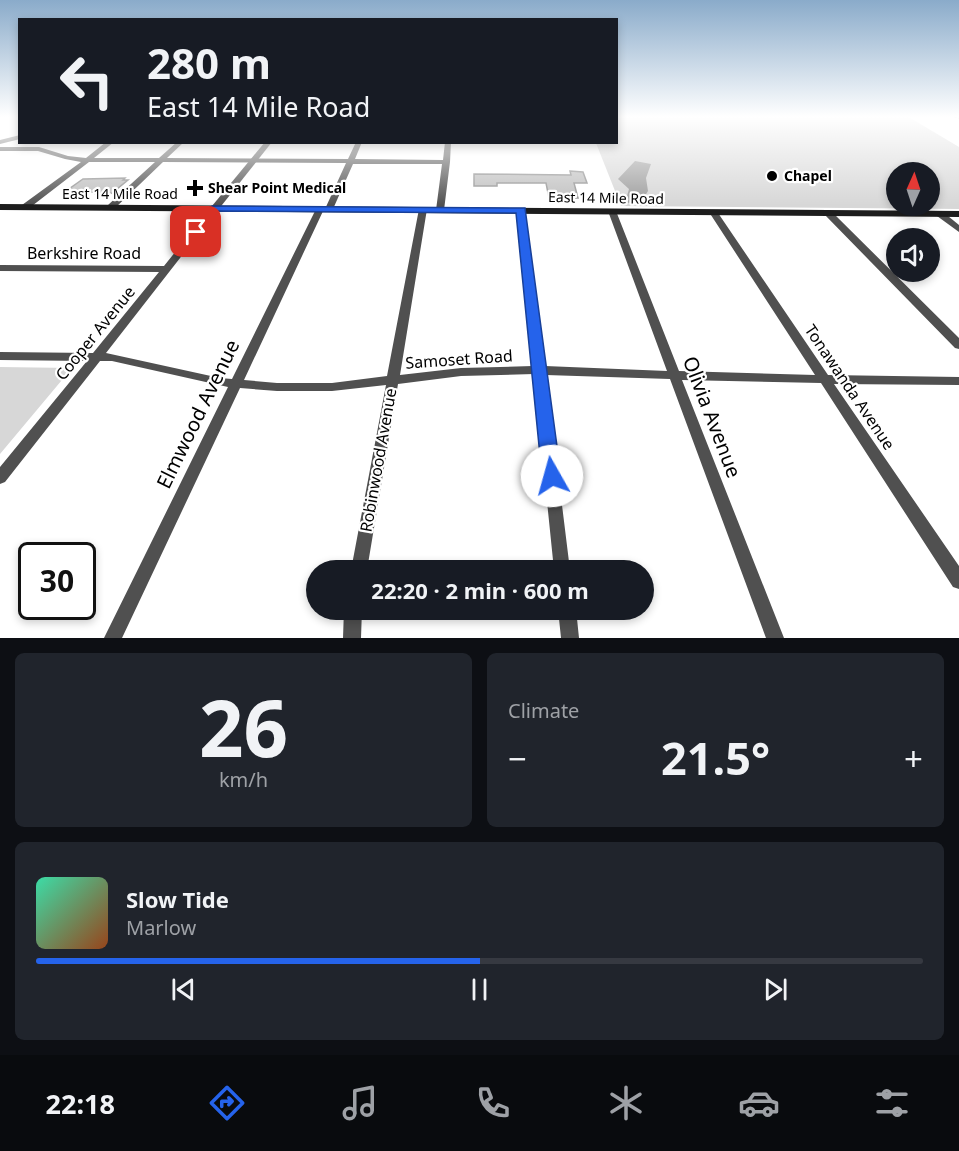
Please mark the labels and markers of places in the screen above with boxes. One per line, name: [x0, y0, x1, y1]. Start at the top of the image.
place label: Chapel: [784, 166, 832, 185]
marker: Chapel: [765, 169, 779, 183]
place label: Shear Point Medical: [208, 178, 346, 197]
marker: Shear Point Medical: [186, 179, 204, 197]
pin: [170, 206, 221, 257]

